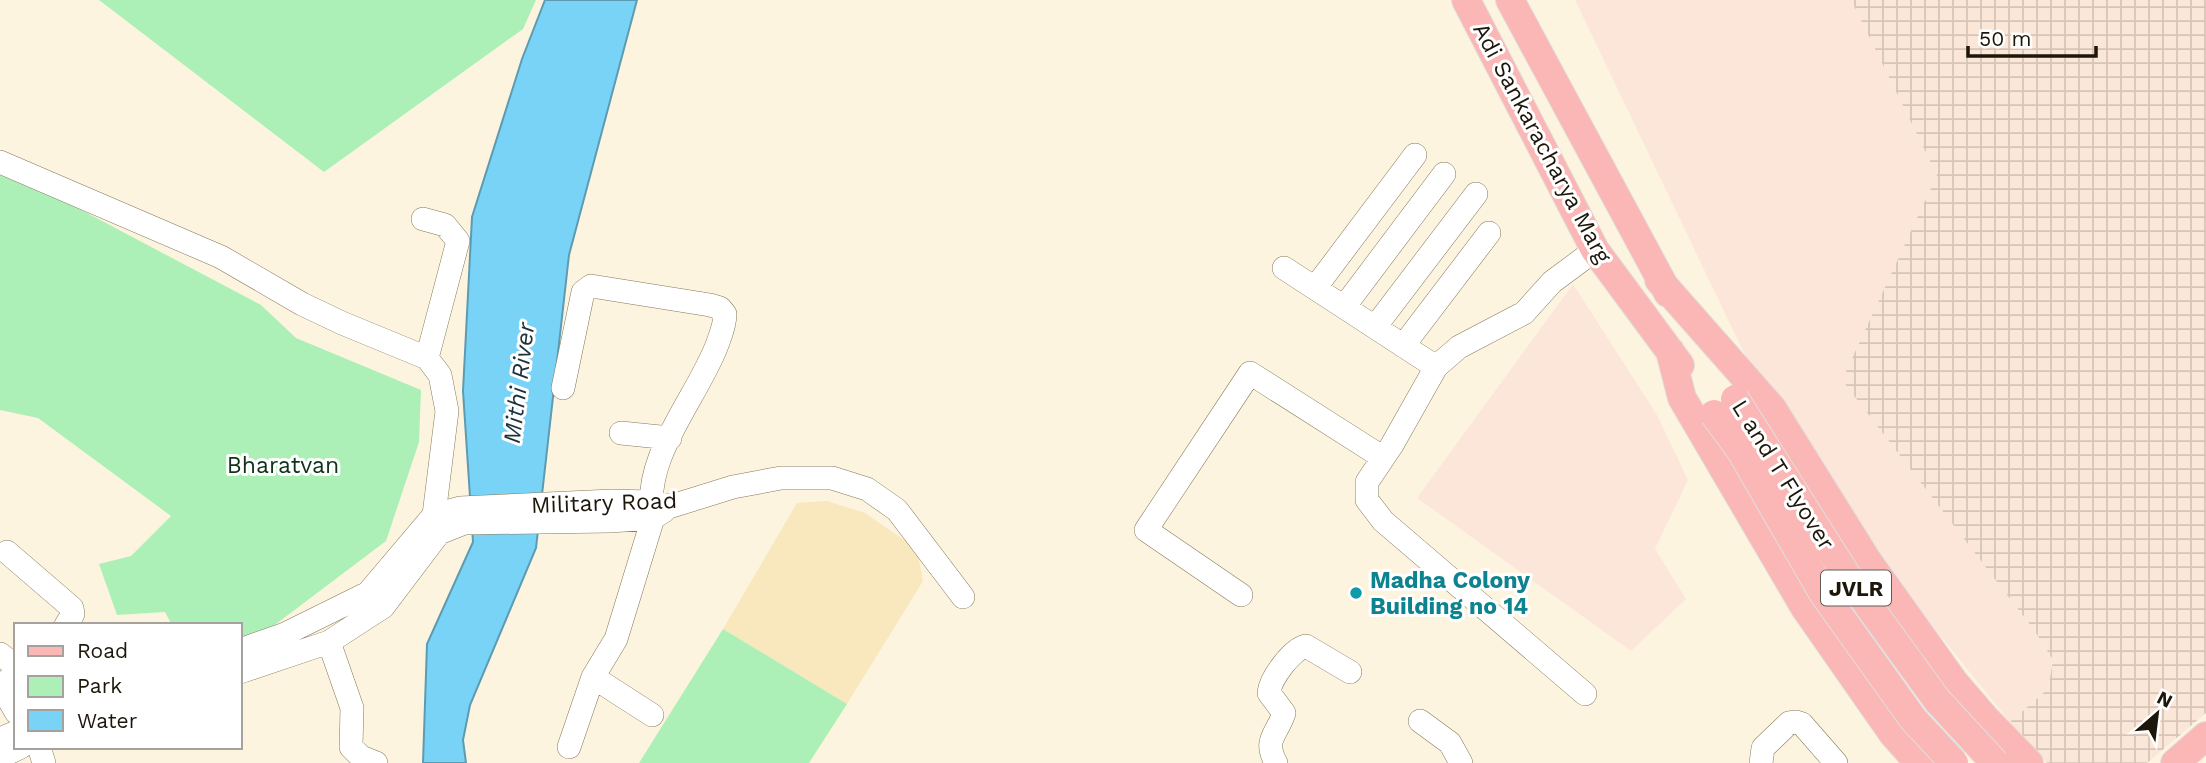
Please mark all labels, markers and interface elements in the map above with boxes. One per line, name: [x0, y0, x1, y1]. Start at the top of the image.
scale bar: [1968, 14, 2096, 58]
street label: Adi Sankaracharya Marg: [1467, 18, 1617, 268]
text: 50 m: [1979, 26, 2031, 51]
water label: Mithi River: [498, 319, 540, 445]
street label: L and T Flyover: [1726, 395, 1840, 555]
park label: Bharatvan: [227, 452, 339, 479]
street label: Military Road: [530, 487, 678, 519]
place label: Madha Colony Building no 14: [1370, 567, 1530, 620]
road number: JVLR: [1821, 570, 1891, 606]
marker: Madha Colony Building no 14: [1348, 585, 1364, 601]
legend: [14, 623, 242, 749]
text: Road: [77, 638, 128, 663]
text: Park: [77, 673, 122, 698]
north arrow: [2122, 679, 2192, 749]
text: N: [2153, 686, 2176, 713]
text: Water: [77, 708, 138, 733]

